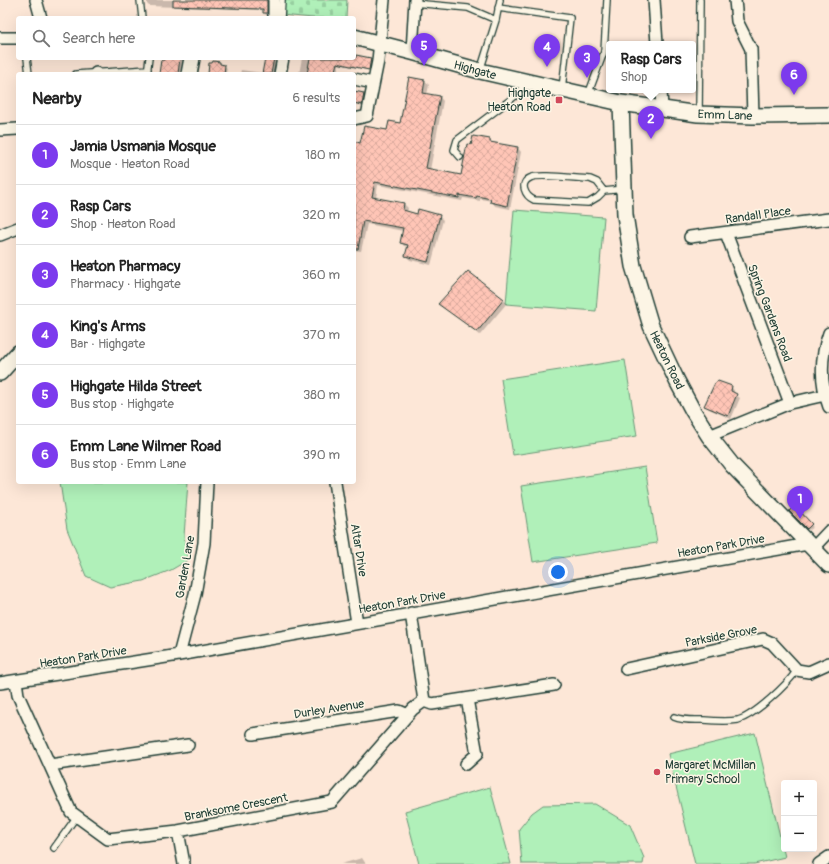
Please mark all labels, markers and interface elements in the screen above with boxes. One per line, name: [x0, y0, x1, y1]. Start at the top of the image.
search box: [16, 16, 356, 60]
icon: search: [30, 27, 52, 49]
text: Search here: [62, 29, 135, 48]
pin: 5: [411, 33, 437, 66]
pin: 4: [534, 34, 560, 67]
popup: [606, 41, 696, 93]
pin: 3: [574, 45, 600, 78]
text: Rasp Cars: [621, 50, 682, 69]
street label: Highgate: [452, 58, 498, 83]
pin: 6: [781, 62, 807, 95]
text: Shop: [621, 69, 647, 85]
place label: Highgate Heaton Road: [487, 86, 551, 115]
text: Nearby: [32, 88, 81, 109]
text: 6 results: [293, 90, 340, 106]
marker: Highgate Heaton Road: [554, 95, 564, 105]
pin: 2: [638, 106, 664, 139]
street label: Emm Lane: [697, 107, 753, 124]
text: Jamia Usmania Mosque: [70, 137, 216, 156]
text: 1: [42, 147, 48, 163]
text: 180 m: [305, 147, 340, 163]
text: Mosque · Heaton Road: [70, 156, 190, 172]
text: Rasp Cars: [70, 197, 131, 216]
street label: Randall Place: [724, 203, 792, 228]
text: 2: [41, 207, 49, 223]
text: 320 m: [302, 207, 340, 223]
text: Shop · Heaton Road: [70, 216, 176, 232]
text: Heaton Pharmacy: [70, 257, 180, 276]
street label: Spring Gardens Road: [744, 262, 795, 364]
text: 3: [41, 267, 49, 283]
text: 360 m: [302, 267, 340, 283]
text: Pharmacy · Highgate: [70, 276, 181, 292]
text: King's Arms: [70, 317, 145, 336]
text: 4: [41, 327, 49, 343]
text: 370 m: [303, 327, 340, 343]
street label: Heaton Road: [646, 328, 687, 392]
text: Bar · Highgate: [70, 336, 145, 352]
text: Highgate Hilda Street: [70, 377, 202, 396]
text: 5: [41, 387, 49, 403]
text: 380 m: [303, 387, 340, 403]
text: Bus stop · Highgate: [70, 396, 174, 412]
text: Emm Lane Wilmer Road: [70, 437, 221, 456]
text: 6: [41, 447, 49, 463]
text: 390 m: [303, 447, 340, 463]
text: Bus stop · Emm Lane: [70, 456, 186, 472]
pin: 1: [787, 486, 813, 519]
street label: Altar Drive: [347, 522, 370, 578]
street label: Heaton Park Drive: [676, 531, 766, 562]
street label: Garden Lane: [173, 535, 198, 600]
your location: [548, 562, 568, 582]
street label: Heaton Park Drive: [357, 587, 447, 618]
street label: Parkside Grove: [684, 622, 758, 651]
street label: Heaton Park Drive: [38, 643, 128, 672]
street label: Durley Avenue: [293, 697, 365, 722]
place label: Margaret McMillan Primary School: [665, 758, 756, 787]
marker: Margaret McMillan Primary School: [652, 767, 662, 777]
map controls: [781, 780, 817, 852]
button: +: [781, 780, 817, 816]
street label: Branksome Crescent: [183, 790, 289, 825]
button: −: [781, 816, 817, 852]

